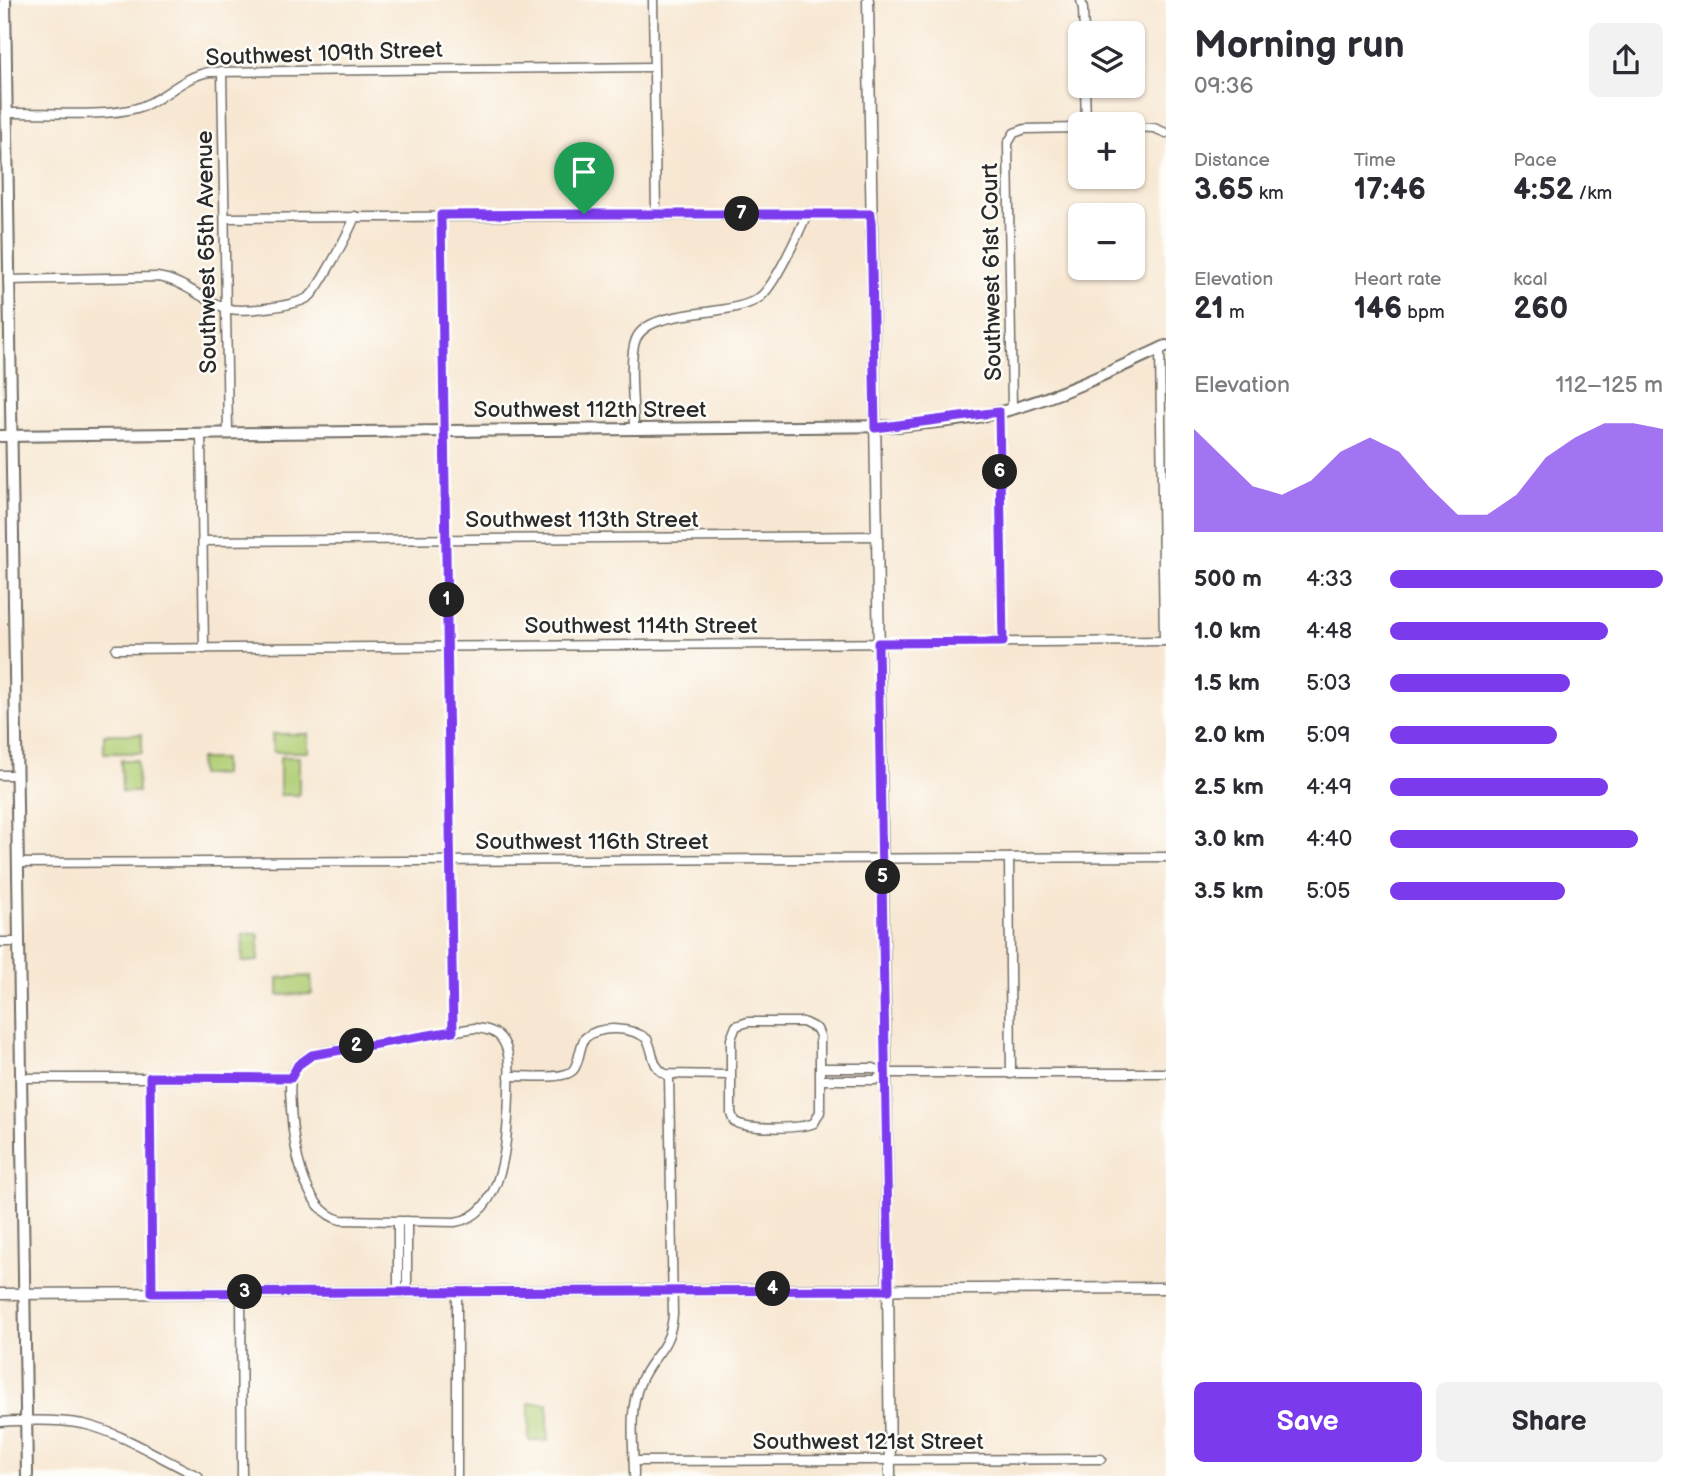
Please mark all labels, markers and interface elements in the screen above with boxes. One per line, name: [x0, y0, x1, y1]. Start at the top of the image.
map controls: [1068, 21, 1145, 280]
button: layers: [1068, 21, 1145, 98]
text: Morning run: [1194, 23, 1405, 68]
button: share: [1589, 23, 1663, 97]
street label: Southwest 109th Street: [205, 36, 443, 72]
text: 09:36: [1194, 72, 1254, 100]
button: +: [1068, 112, 1145, 189]
street label: Southwest 65th Avenue: [191, 130, 223, 374]
pin: [554, 142, 614, 214]
text: Distance: [1194, 149, 1270, 172]
text: Time: [1354, 149, 1396, 172]
text: Pace: [1513, 149, 1557, 172]
icon: arrive: [565, 153, 603, 191]
street label: Southwest 61st Court: [976, 163, 1008, 381]
text: 3.65: [1194, 172, 1254, 208]
text: 17:46: [1354, 172, 1426, 208]
text: 4:52: [1513, 172, 1573, 208]
text: km: [1254, 182, 1284, 205]
text: /km: [1573, 182, 1612, 205]
pin: 7: [724, 196, 760, 232]
text: 7: [736, 202, 747, 225]
button: −: [1068, 203, 1145, 280]
text: Elevation: [1194, 268, 1273, 291]
text: Heart rate: [1354, 268, 1441, 291]
text: kcal: [1513, 268, 1547, 291]
text: 21: [1194, 291, 1224, 327]
text: 146: [1354, 291, 1402, 327]
text: 260: [1513, 291, 1568, 327]
text: m: [1224, 301, 1245, 324]
text: bpm: [1402, 301, 1445, 324]
text: Elevation: [1194, 371, 1290, 399]
text: 112–125 m: [1556, 371, 1663, 399]
street label: Southwest 112th Street: [474, 396, 706, 424]
pin: 6: [982, 454, 1018, 490]
text: 6: [994, 460, 1005, 483]
street label: Southwest 113th Street: [465, 506, 699, 534]
text: 500 m: [1194, 565, 1262, 593]
text: 4:33: [1306, 565, 1353, 593]
pin: 1: [430, 582, 464, 618]
text: 1: [443, 588, 451, 611]
street label: Southwest 114th Street: [524, 612, 758, 640]
text: 1.0 km: [1194, 617, 1261, 645]
text: 4:48: [1306, 617, 1352, 645]
text: 1.5 km: [1194, 669, 1260, 697]
text: 5:03: [1306, 669, 1352, 697]
text: 2.0 km: [1194, 721, 1265, 749]
text: 5:09: [1306, 721, 1351, 749]
text: 2.5 km: [1194, 773, 1264, 801]
text: 4:49: [1306, 773, 1352, 801]
text: 3.0 km: [1194, 825, 1265, 853]
text: 4:40: [1306, 825, 1352, 853]
street label: Southwest 116th Street: [475, 828, 709, 856]
pin: 5: [866, 860, 900, 894]
text: 5: [877, 865, 888, 888]
text: 3.5 km: [1194, 877, 1264, 905]
text: 5:05: [1306, 877, 1351, 905]
pin: 2: [340, 1028, 374, 1064]
text: 2: [351, 1034, 362, 1057]
pin: 4: [756, 1272, 790, 1306]
pin: 3: [228, 1274, 262, 1310]
text: 4: [767, 1277, 778, 1300]
text: 3: [239, 1280, 250, 1303]
button: Save: [1194, 1382, 1422, 1462]
button: Share: [1436, 1382, 1663, 1462]
street label: Southwest 121st Street: [752, 1428, 984, 1456]

